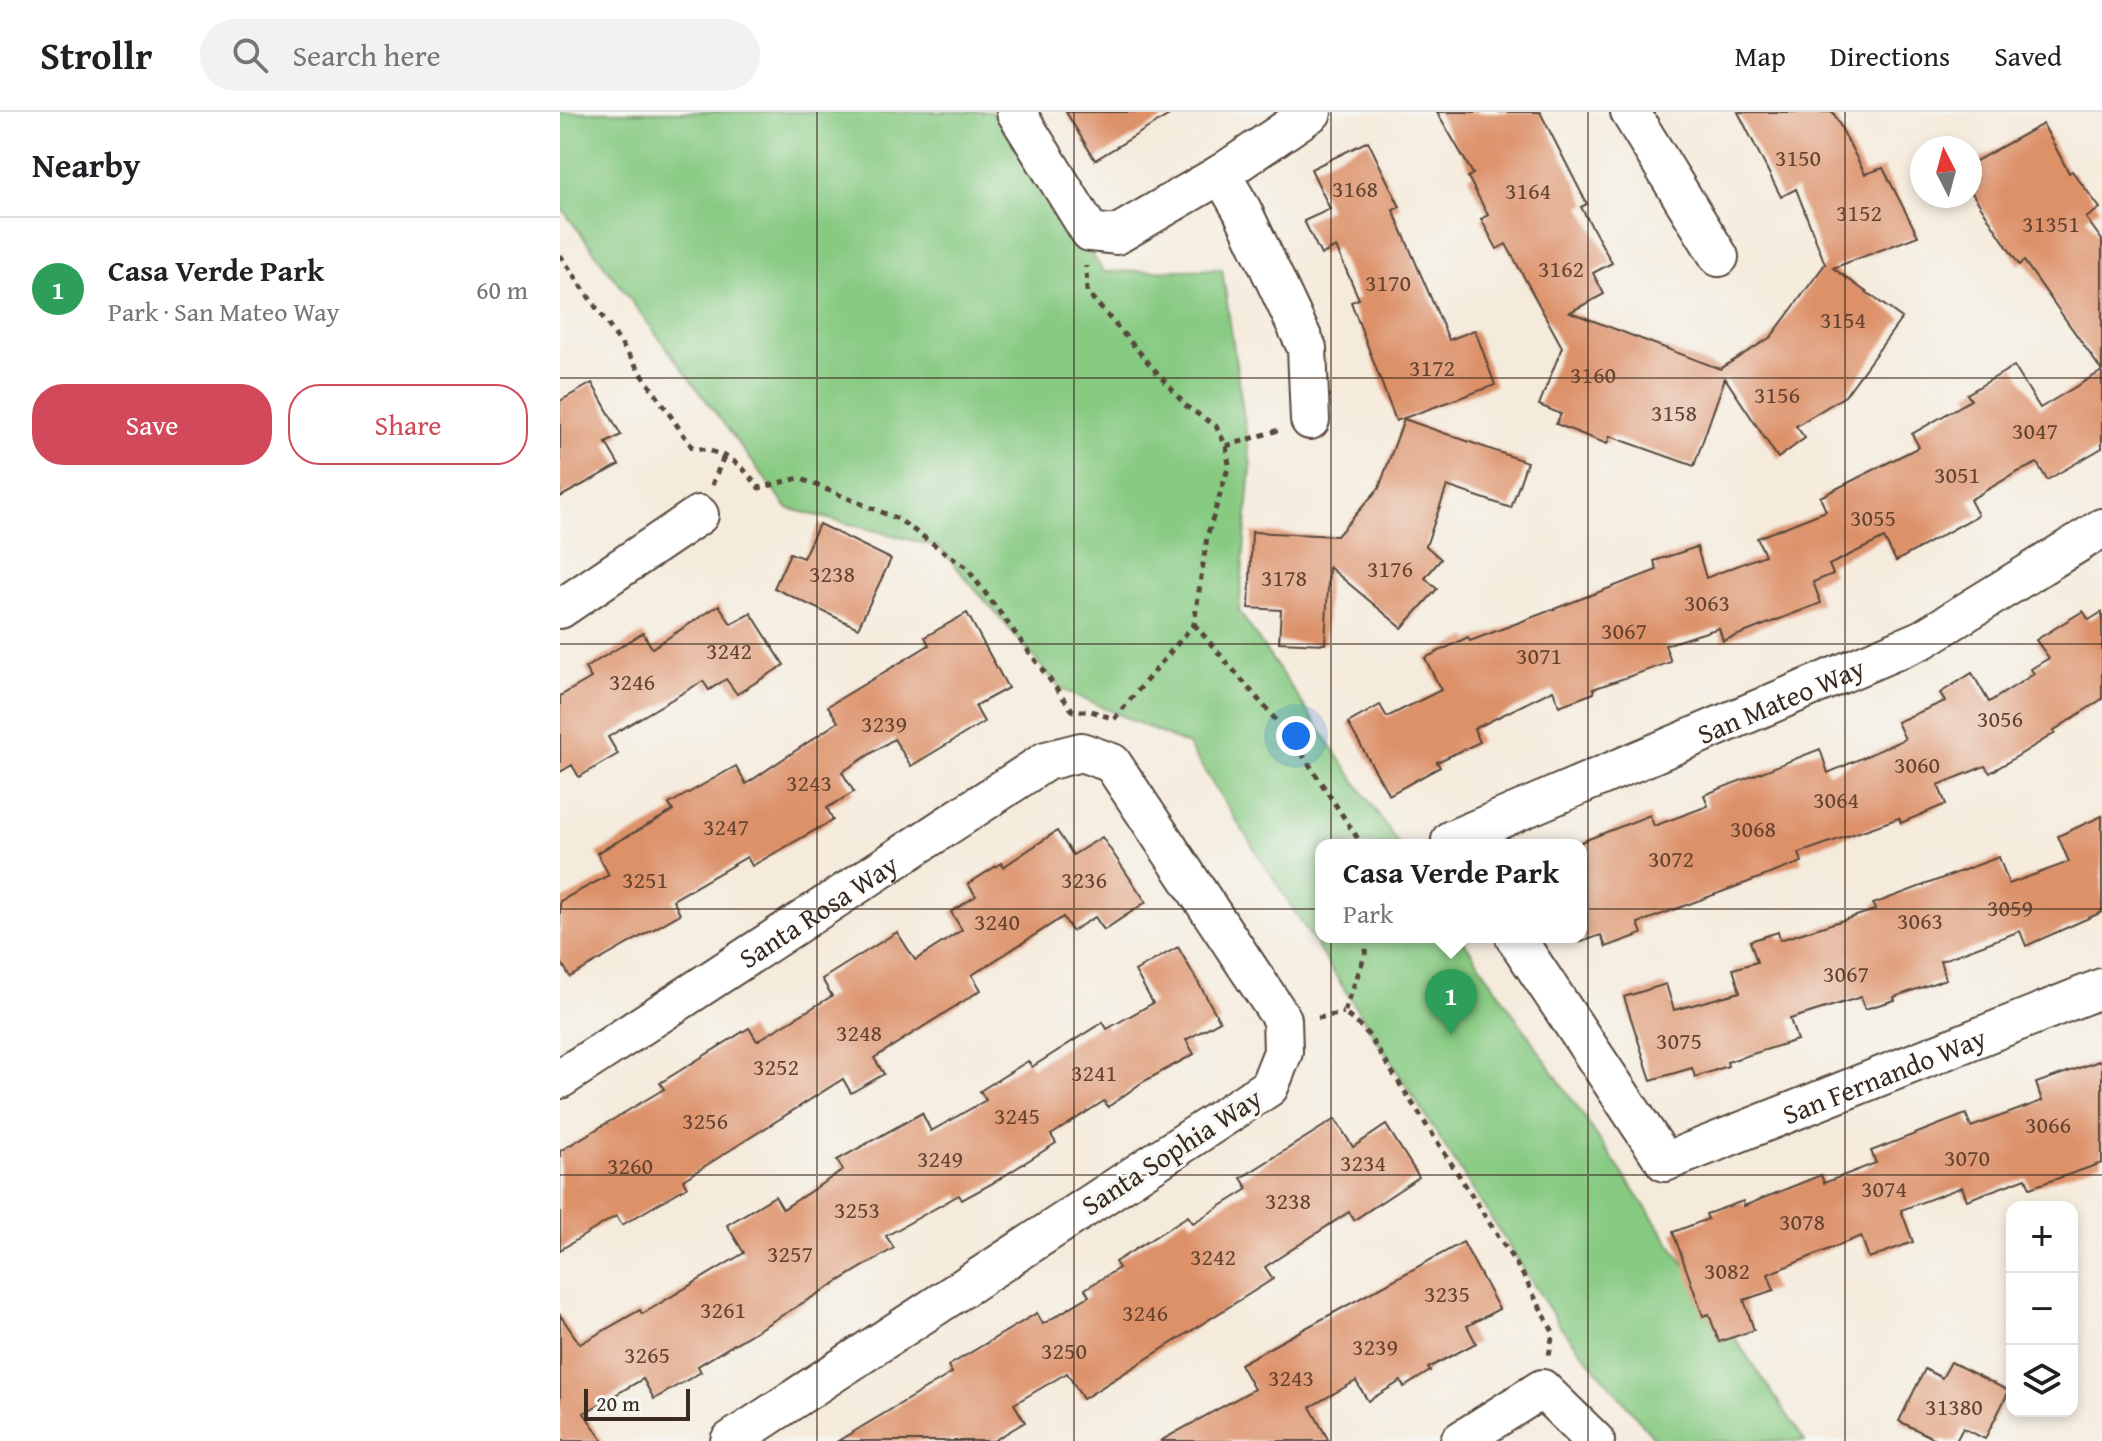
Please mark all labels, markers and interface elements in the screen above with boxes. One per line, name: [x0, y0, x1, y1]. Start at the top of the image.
search box: [200, 19, 760, 91]
text: Strollr: [40, 27, 152, 83]
icon: search: [228, 33, 272, 77]
text: Search here: [292, 33, 441, 77]
text: Map: [1734, 35, 1786, 76]
text: Directions: [1830, 35, 1950, 76]
text: Saved: [1994, 35, 2062, 76]
north arrow: [1910, 136, 1982, 208]
text: Nearby: [32, 140, 141, 189]
house number: 3150: [1775, 140, 1821, 175]
house number: 3168: [1332, 171, 1378, 206]
house number: 3164: [1505, 173, 1551, 208]
house number: 3152: [1836, 195, 1882, 230]
house number: 31351: [2022, 206, 2080, 241]
text: Casa Verde Park: [108, 248, 324, 292]
house number: 3162: [1538, 251, 1584, 286]
house number: 3170: [1365, 265, 1411, 300]
text: 1: [51, 270, 65, 309]
text: 60 m: [476, 270, 528, 309]
text: Park · San Mateo Way: [108, 292, 340, 331]
house number: 3154: [1820, 302, 1866, 337]
house number: 3172: [1409, 350, 1455, 385]
house number: 3160: [1570, 357, 1616, 392]
house number: 3156: [1754, 377, 1800, 412]
button: Save: [32, 384, 272, 465]
button: Share: [288, 384, 528, 465]
house number: 3158: [1651, 395, 1697, 430]
house number: 3047: [2012, 413, 2058, 448]
house number: 3051: [1934, 457, 1980, 492]
house number: 3055: [1850, 500, 1896, 535]
house number: 3176: [1367, 551, 1413, 586]
house number: 3238: [809, 556, 855, 591]
house number: 3178: [1261, 560, 1307, 595]
house number: 3063: [1684, 585, 1730, 620]
house number: 3067: [1601, 613, 1647, 648]
house number: 3242: [706, 633, 752, 668]
house number: 3071: [1516, 638, 1562, 673]
street label: San Mateo Way: [1690, 646, 1871, 753]
house number: 3246: [609, 664, 655, 699]
house number: 3056: [1977, 701, 2023, 736]
house number: 3239: [861, 706, 907, 741]
your location: [1276, 716, 1316, 756]
house number: 3060: [1894, 747, 1940, 782]
house number: 3243: [786, 765, 832, 800]
house number: 3064: [1813, 782, 1859, 817]
house number: 3247: [703, 809, 749, 844]
house number: 3068: [1730, 811, 1776, 846]
popup: [1315, 839, 1587, 943]
house number: 3072: [1648, 841, 1694, 876]
street label: Santa Rosa Way: [730, 843, 905, 978]
text: Casa Verde Park: [1343, 850, 1559, 894]
house number: 3251: [622, 862, 668, 897]
house number: 3236: [1061, 862, 1107, 897]
house number: 3059: [1987, 890, 2033, 925]
text: Park: [1343, 894, 1393, 933]
house number: 3063: [1897, 903, 1943, 938]
house number: 3240: [974, 904, 1020, 939]
house number: 3067: [1823, 956, 1869, 991]
pin: 1: [1425, 969, 1477, 1035]
house number: 3248: [836, 1015, 882, 1050]
street label: San Fernando Way: [1776, 1016, 1992, 1134]
house number: 3075: [1656, 1023, 1702, 1058]
house number: 3252: [753, 1049, 799, 1084]
house number: 3241: [1071, 1055, 1117, 1090]
street label: Santa Sophia Way: [1073, 1077, 1269, 1225]
house number: 3245: [994, 1098, 1040, 1133]
house number: 3256: [682, 1103, 728, 1138]
house number: 3066: [2025, 1107, 2071, 1142]
house number: 3070: [1944, 1140, 1990, 1175]
house number: 3249: [917, 1141, 963, 1176]
house number: 3234: [1340, 1145, 1386, 1180]
house number: 3260: [607, 1148, 653, 1183]
house number: 3074: [1861, 1171, 1907, 1206]
house number: 3238: [1265, 1183, 1311, 1218]
house number: 3253: [834, 1192, 880, 1227]
map controls: [2006, 1201, 2078, 1417]
button: +: [2006, 1201, 2078, 1273]
house number: 3078: [1779, 1204, 1825, 1239]
house number: 3257: [767, 1236, 813, 1271]
house number: 3242: [1190, 1239, 1236, 1274]
house number: 3082: [1704, 1253, 1750, 1288]
button: −: [2006, 1273, 2078, 1345]
house number: 3235: [1424, 1276, 1470, 1311]
house number: 3261: [700, 1292, 746, 1327]
house number: 3246: [1122, 1295, 1168, 1330]
house number: 3239: [1352, 1329, 1398, 1364]
house number: 3250: [1041, 1333, 1087, 1368]
house number: 3265: [624, 1337, 670, 1372]
button: layers: [2006, 1345, 2078, 1417]
house number: 3243: [1268, 1360, 1314, 1395]
scale bar: [584, 1385, 690, 1421]
text: 20 m: [596, 1387, 640, 1419]
house number: 31380: [1925, 1389, 1983, 1424]

